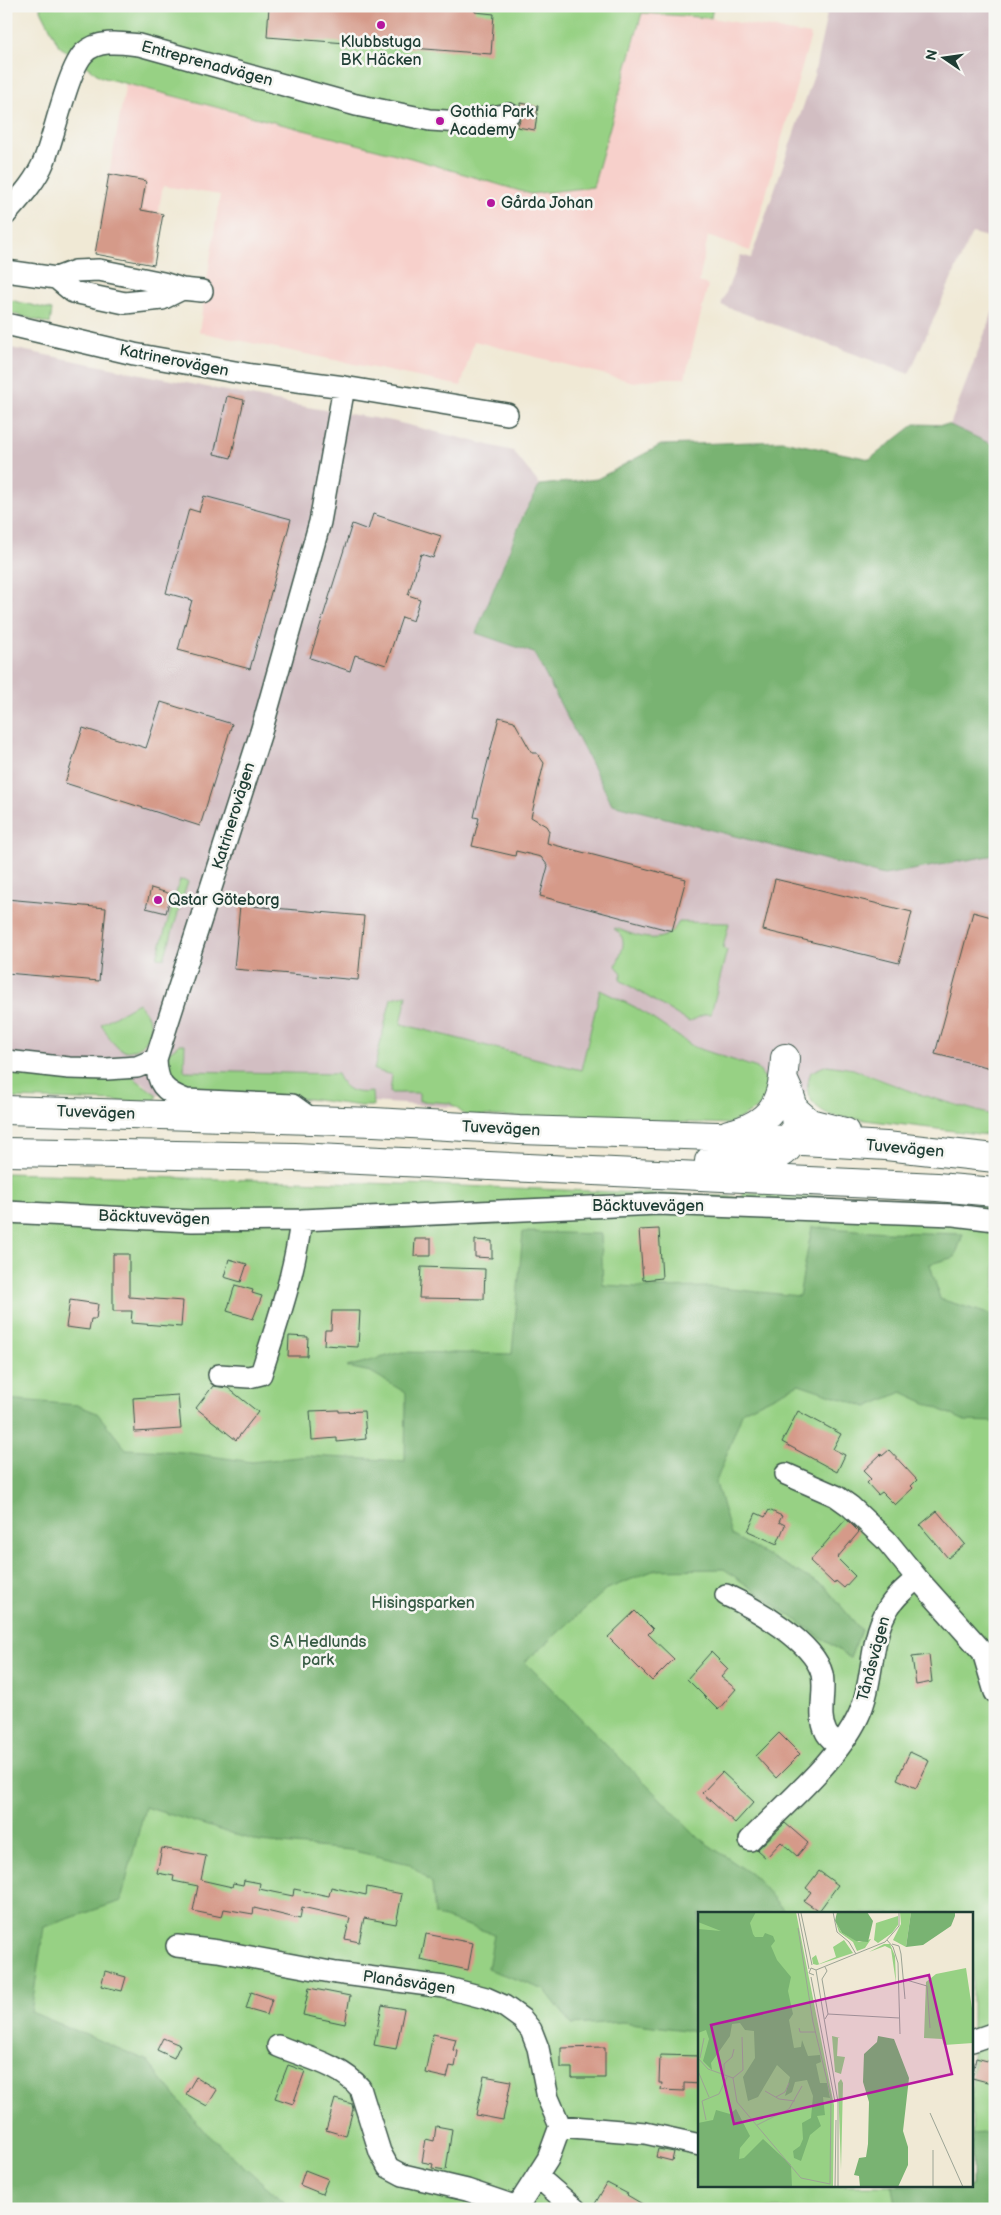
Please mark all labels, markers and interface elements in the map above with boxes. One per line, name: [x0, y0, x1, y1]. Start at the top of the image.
marker: Klubbstuga BK Häcken: [375, 19, 387, 31]
north arrow: [918, 32, 968, 82]
place label: Klubbstuga BK Häcken: [341, 33, 421, 70]
street label: Entreprenadvägen: [139, 37, 275, 91]
text: N: [922, 48, 941, 62]
place label: Gothia Park Academy: [450, 103, 534, 140]
marker: Gothia Park Academy: [434, 115, 446, 127]
place label: Gårda Johan: [501, 194, 593, 213]
marker: Gårda Johan: [485, 197, 497, 209]
street label: Katrinerovägen: [118, 341, 230, 381]
street label: Katrinerovägen: [209, 760, 259, 872]
place label: Qstar Göteborg: [168, 891, 279, 910]
marker: Qstar Göteborg: [152, 894, 164, 906]
street label: Tuvevägen: [56, 1102, 136, 1124]
street label: Tuvevägen: [461, 1117, 541, 1141]
street label: Tuvevägen: [865, 1136, 945, 1162]
street label: Bäcktuvevägen: [592, 1197, 704, 1216]
street label: Bäcktuvevägen: [98, 1207, 210, 1229]
park label: Hisingsparken: [371, 1594, 475, 1613]
street label: Tånåsvägen: [854, 1614, 894, 1704]
park label: S A Hedlunds park: [269, 1633, 367, 1670]
inset map: [698, 1912, 974, 2188]
street label: Planåsvägen: [362, 1967, 456, 1999]

